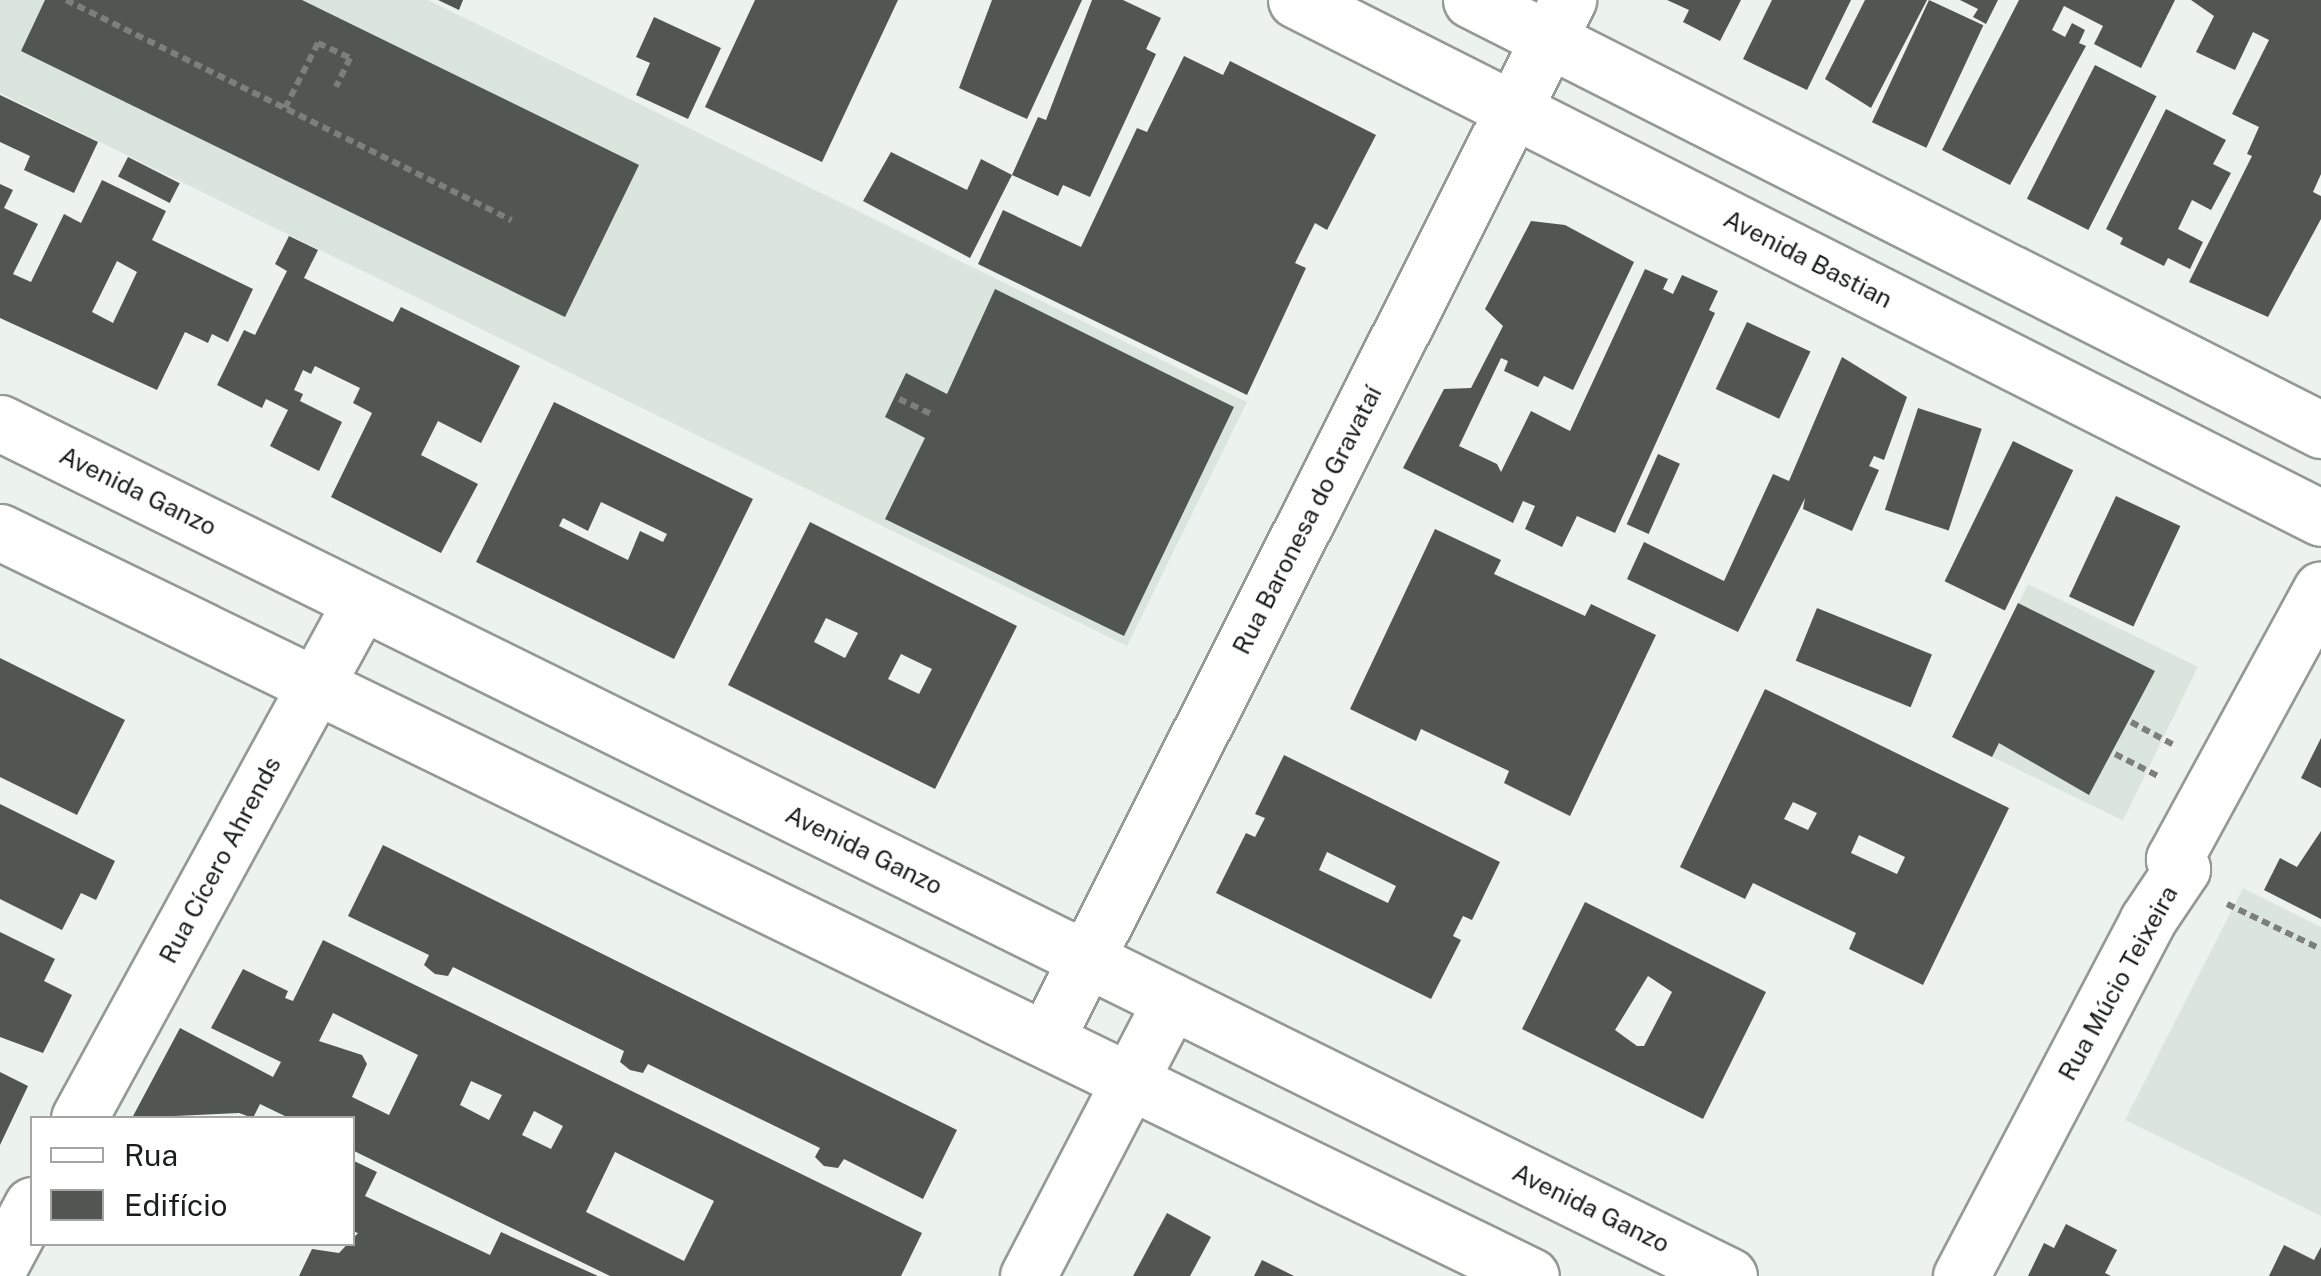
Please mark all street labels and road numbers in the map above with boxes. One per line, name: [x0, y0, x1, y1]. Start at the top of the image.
street label: Avenida Bastian: [1719, 204, 1897, 314]
street label: Rua Baronesa do Gravataí: [1226, 381, 1388, 659]
street label: Avenida Ganzo: [55, 440, 221, 542]
street label: Rua Cícero Ahrends: [153, 752, 287, 968]
street label: Avenida Ganzo: [781, 799, 947, 901]
street label: Rua Múcio Teixeira: [2052, 880, 2184, 1086]
street label: Avenida Ganzo: [1508, 1157, 1674, 1259]

